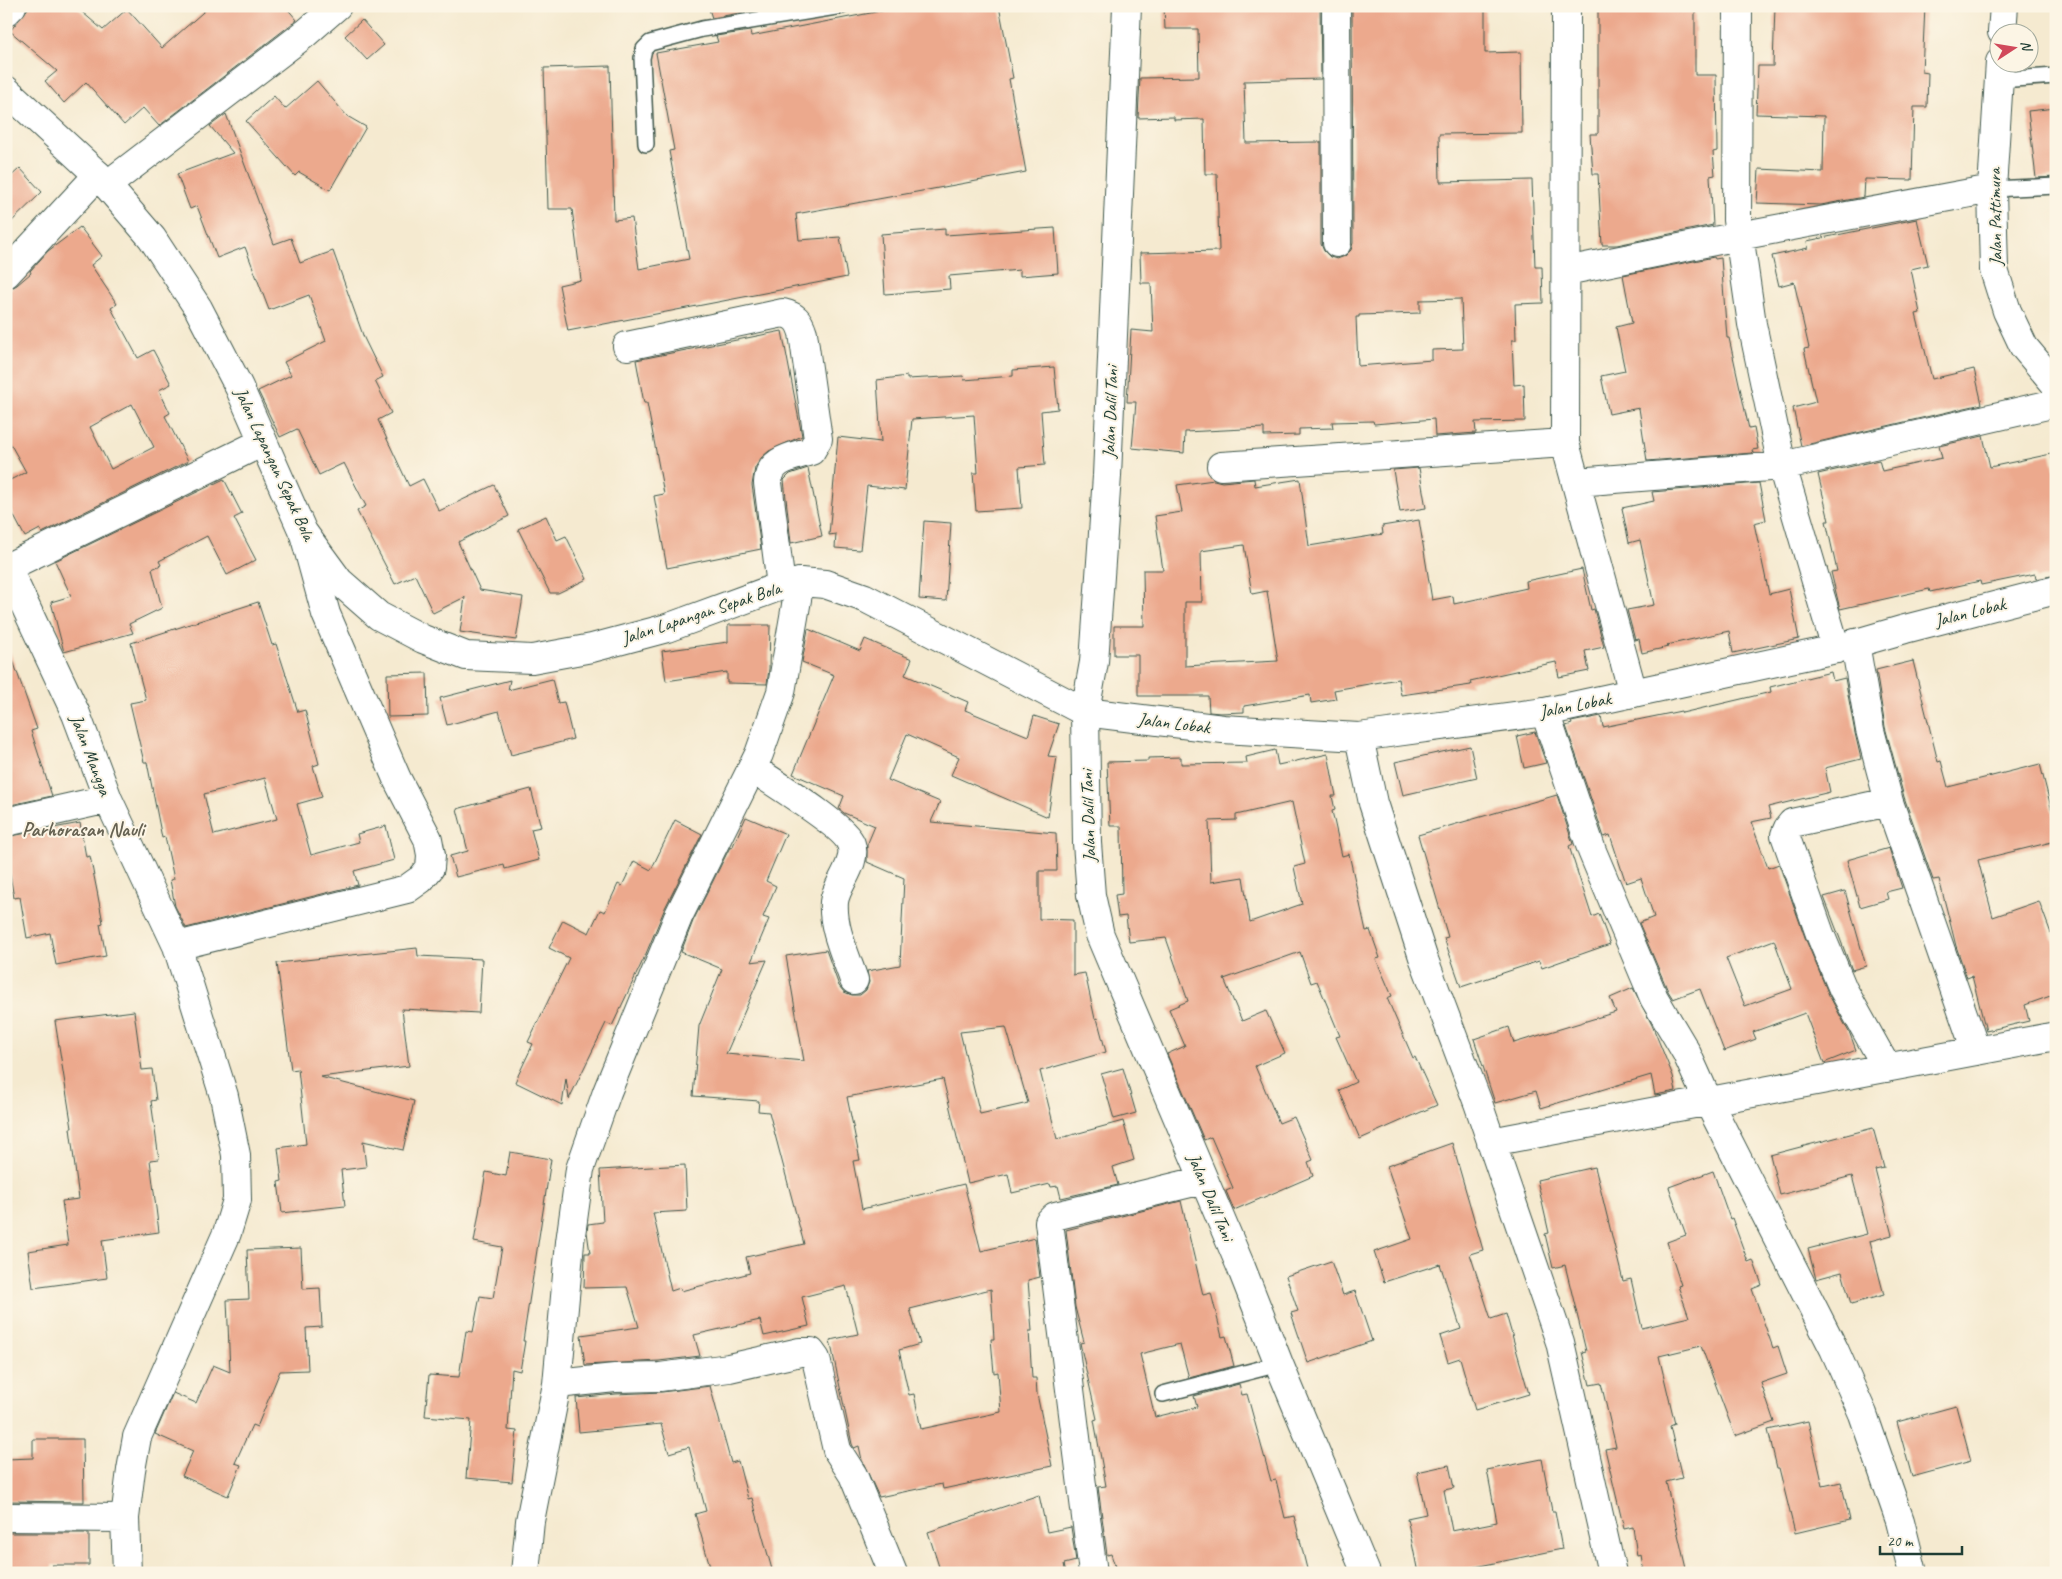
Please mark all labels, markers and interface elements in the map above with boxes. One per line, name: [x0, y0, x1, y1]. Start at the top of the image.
north arrow: [1990, 22, 2040, 72]
text: N: [2017, 39, 2036, 54]
street label: Jalan Pattimura: [1983, 166, 2007, 267]
street label: Jalan Dalil Tani: [1097, 363, 1123, 460]
street label: Jalan Lapangan Sepak Bola: [230, 383, 321, 545]
street label: Jalan Lapangan Sepak Bola: [618, 576, 785, 649]
street label: Jalan Lobak: [1931, 592, 2009, 632]
street label: Jalan Lobak: [1536, 687, 1614, 723]
street label: Jalan Lobak: [1136, 708, 1213, 738]
street label: Jalan Mangga: [65, 710, 117, 800]
street label: Jalan Dalil Tani: [1075, 767, 1101, 864]
district label: Parhorasan Nauli: [22, 817, 147, 842]
street label: Jalan Dalil Tani: [1182, 1149, 1240, 1246]
scale bar: [1880, 1524, 1962, 1556]
text: 20 m: [1887, 1532, 1914, 1551]

